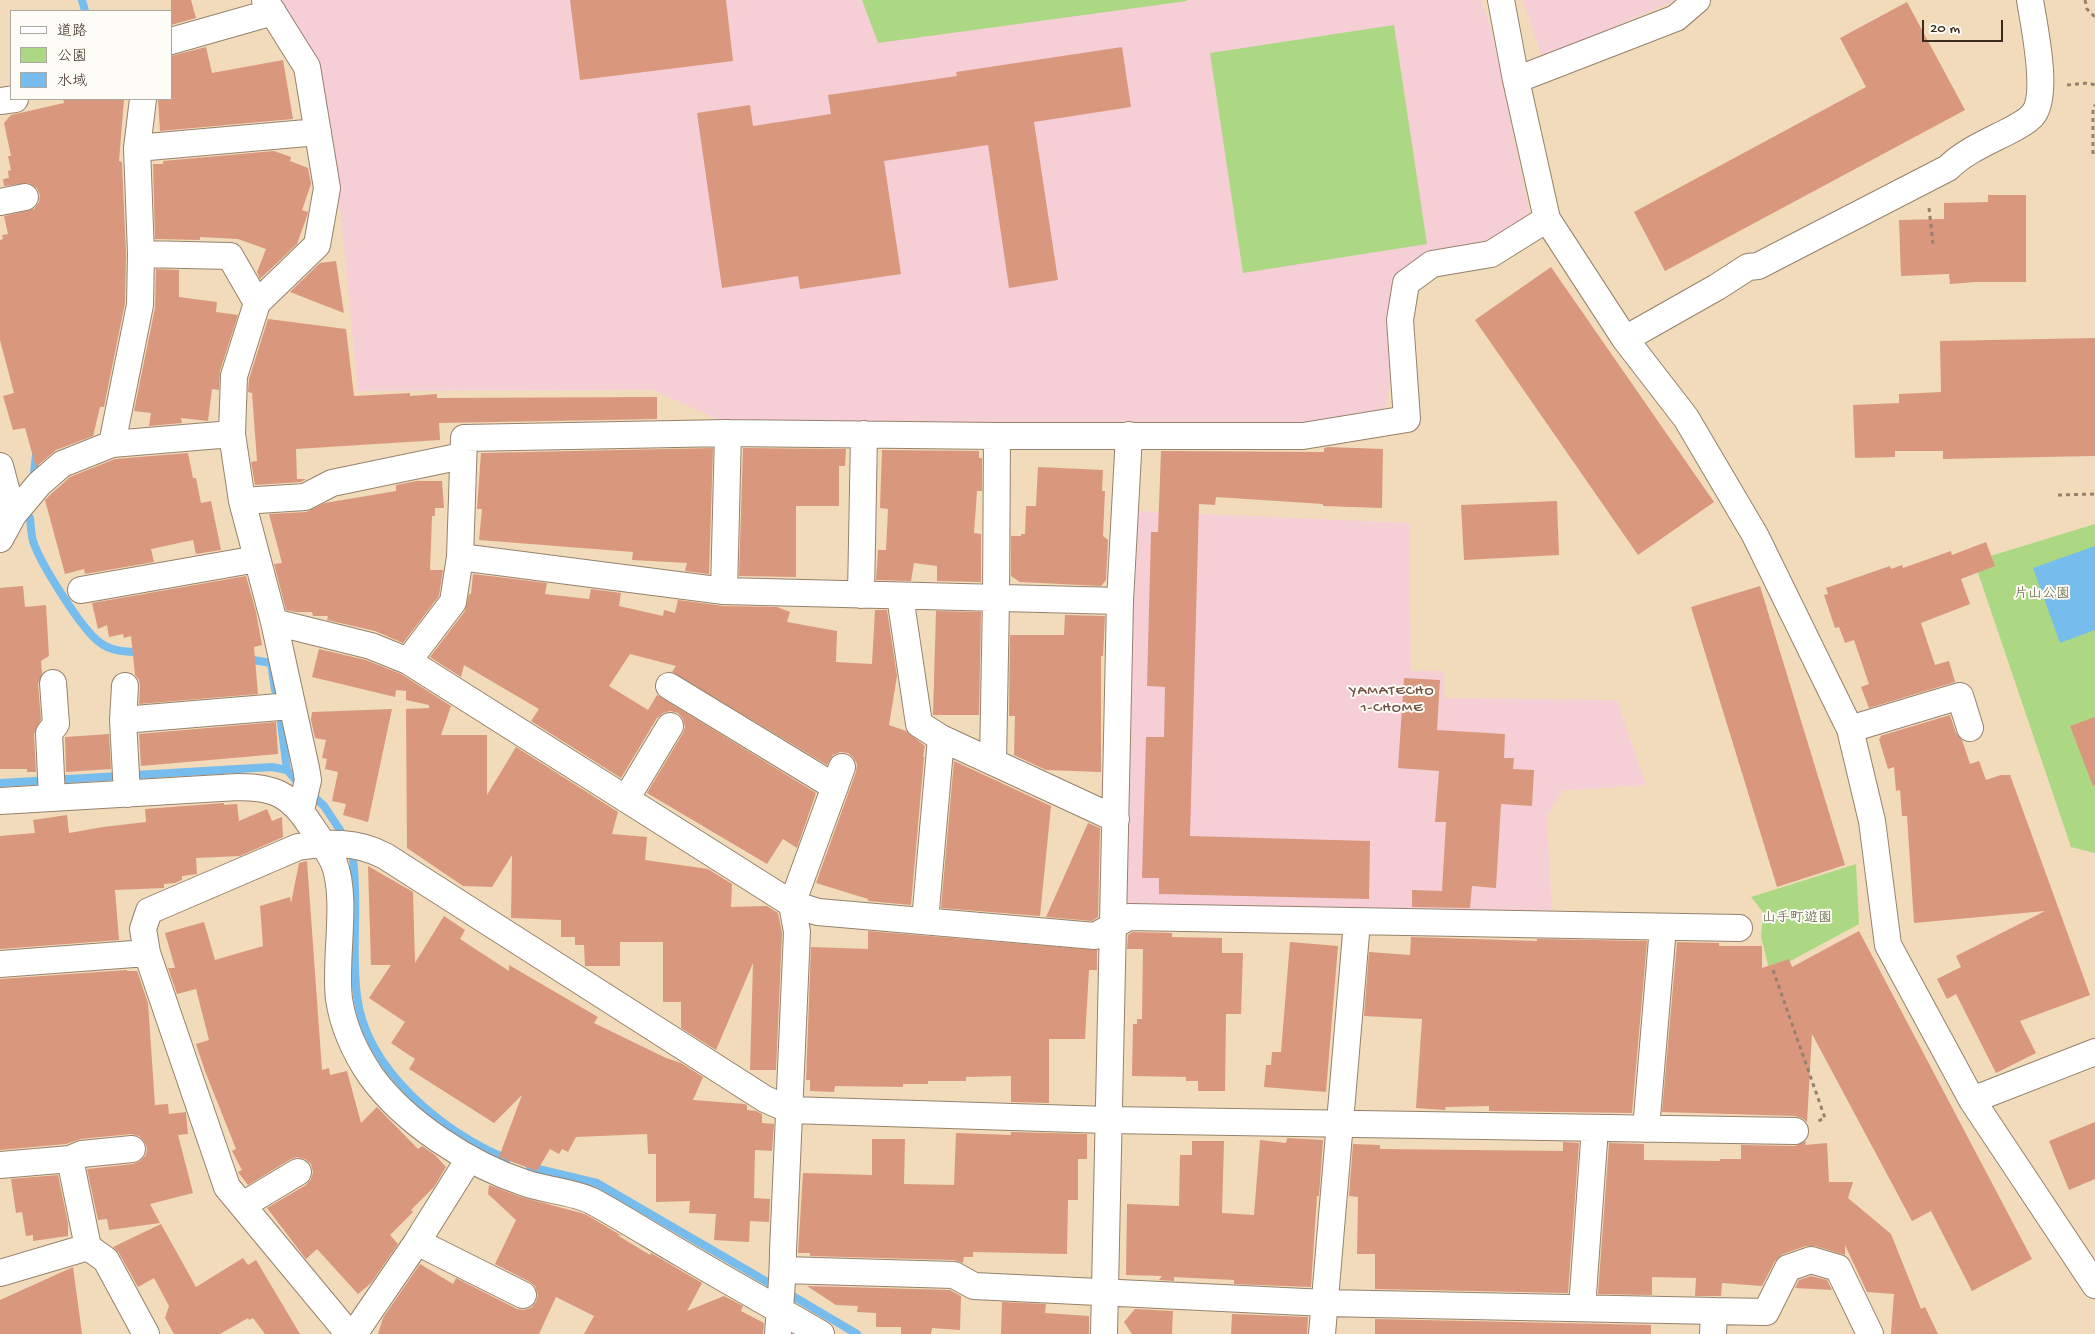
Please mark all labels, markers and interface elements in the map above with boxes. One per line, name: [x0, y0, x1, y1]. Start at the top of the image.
legend: [10, 10, 172, 100]
scale bar: [1925, 10, 2006, 42]
text: 20 m: [1930, 20, 1960, 38]
text: 道路: [57, 23, 87, 41]
text: 公園: [57, 48, 87, 66]
text: 水域: [57, 73, 87, 91]
park label: 片山公園: [2014, 587, 2070, 603]
district label: YAMATECHO 1-CHOME: [1348, 683, 1436, 718]
park label: 山手町遊園: [1762, 911, 1832, 927]

